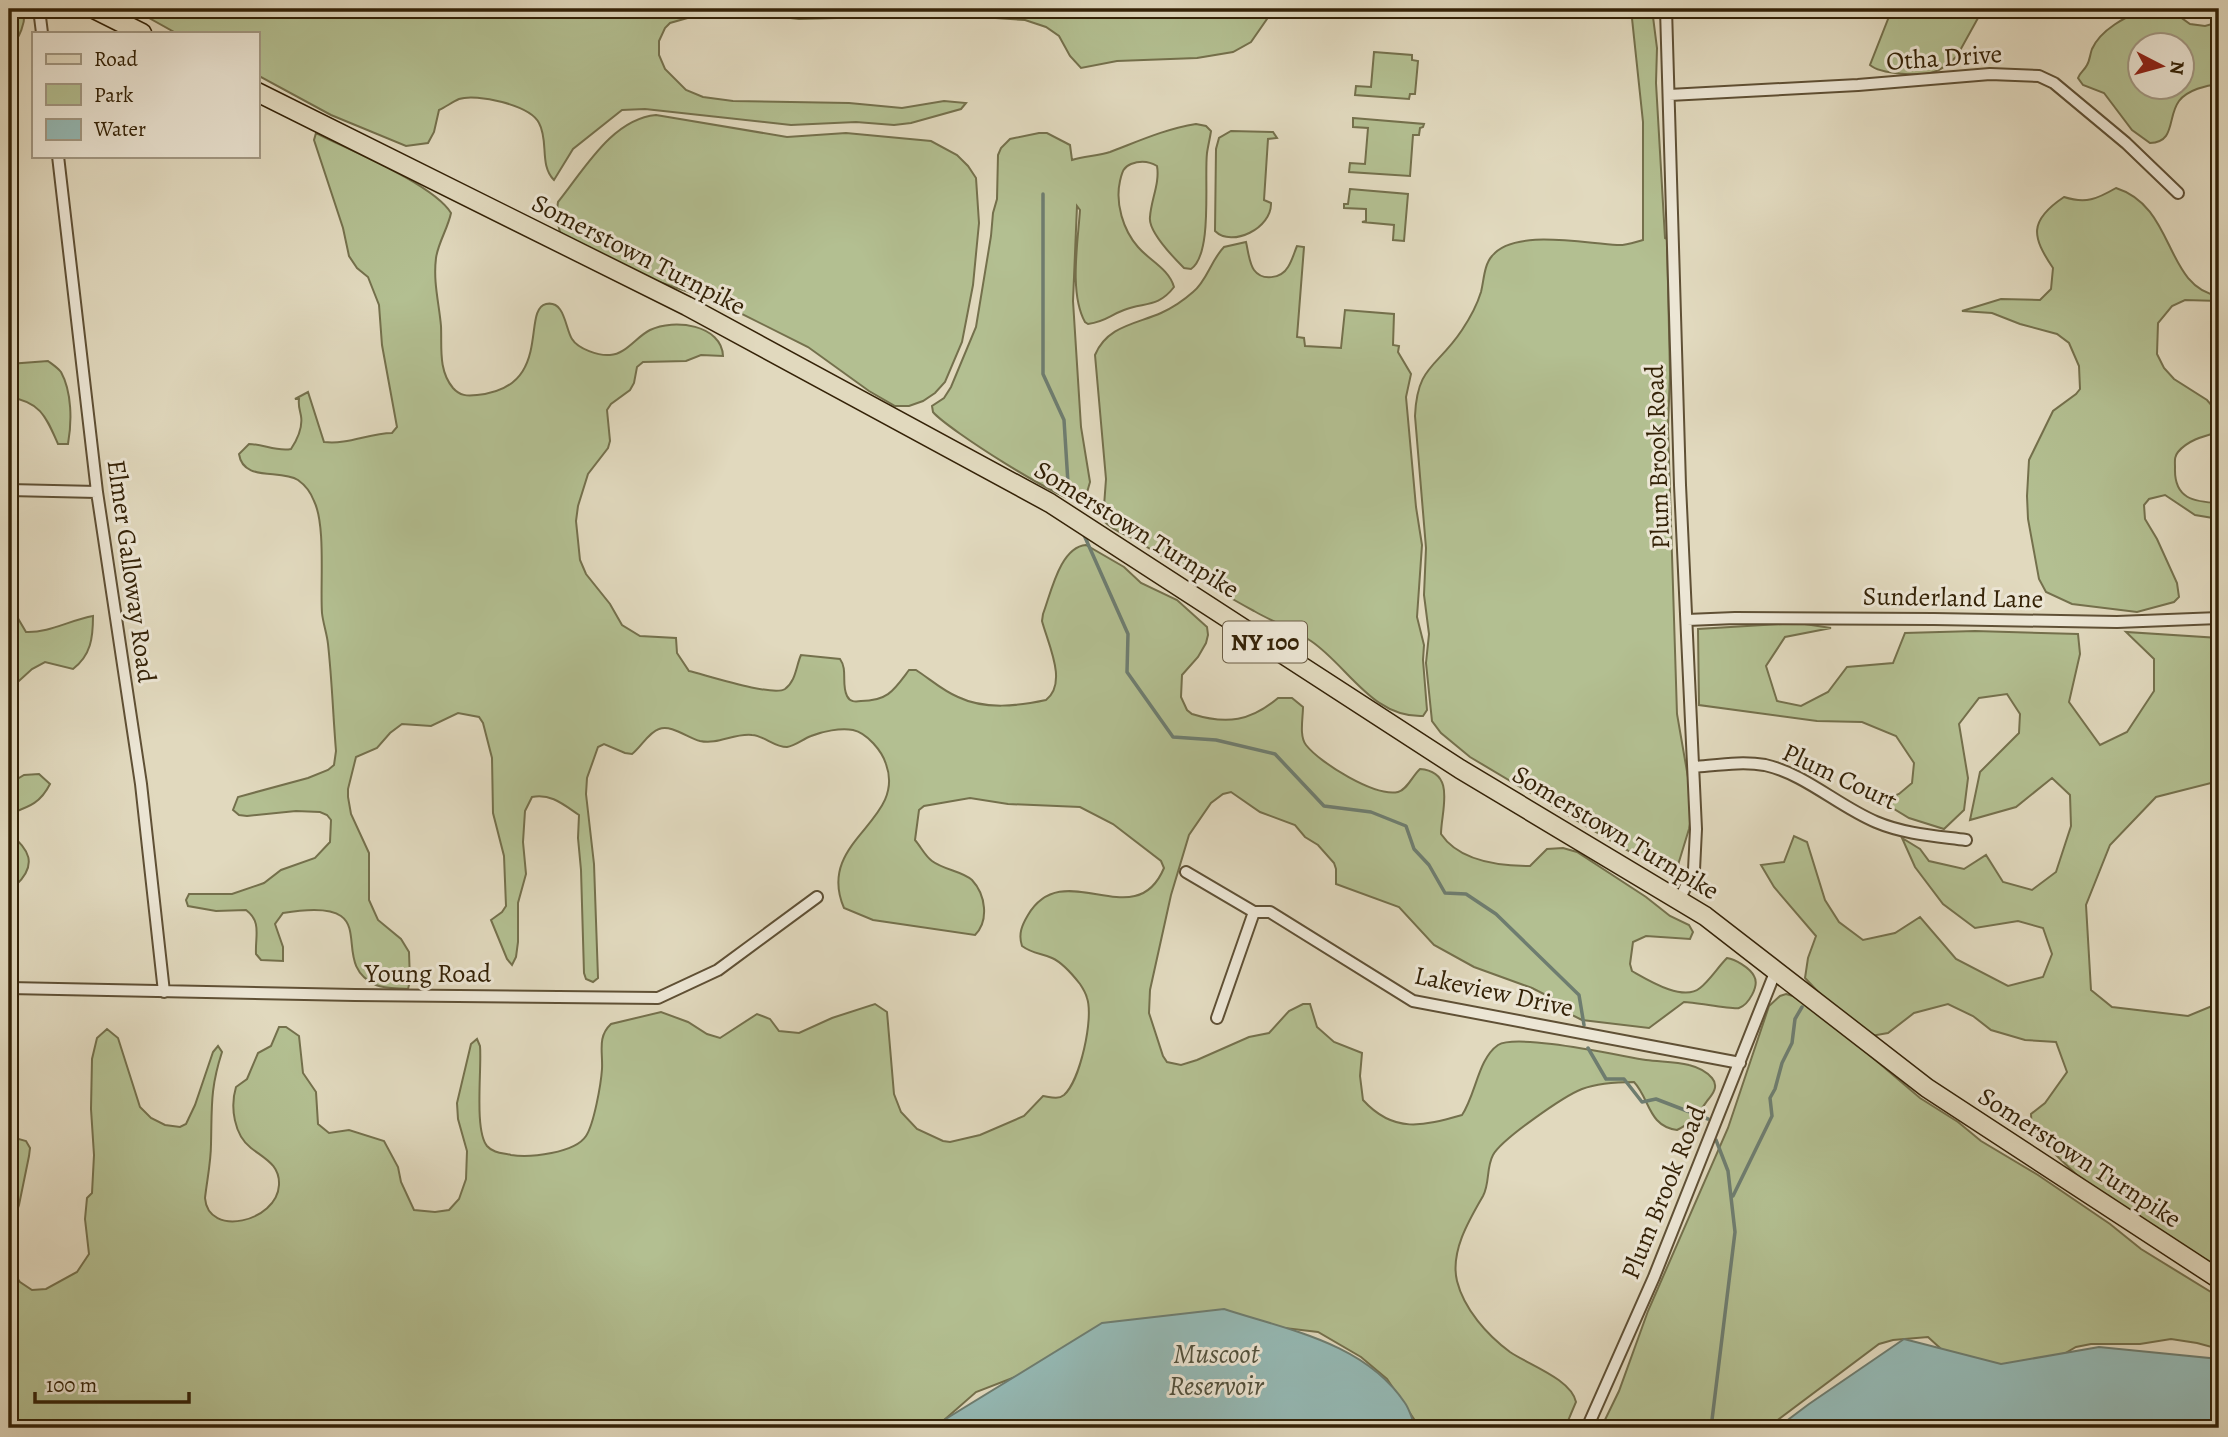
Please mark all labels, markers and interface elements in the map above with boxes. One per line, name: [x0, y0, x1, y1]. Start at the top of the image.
legend: [32, 32, 259, 158]
north arrow: [2126, 32, 2196, 102]
street label: Otha Drive: [1885, 36, 2003, 79]
text: Road: [94, 45, 138, 73]
text: N: [2163, 59, 2191, 76]
text: Park: [94, 81, 134, 109]
text: Water: [93, 115, 146, 143]
street label: Somerstown Turnpike: [526, 185, 752, 324]
street label: Plum Brook Road: [1637, 364, 1678, 550]
street label: Somerstown Turnpike: [1028, 452, 1246, 607]
street label: Elmer Galloway Road: [99, 457, 164, 685]
street label: Sunderland Lane: [1862, 578, 2044, 617]
road number: NY 100: [1223, 622, 1307, 662]
street label: Plum Court: [1777, 735, 1903, 818]
street label: Somerstown Turnpike: [1506, 757, 1726, 908]
street label: Young Road: [364, 956, 491, 991]
street label: Lakeview Drive: [1411, 958, 1577, 1025]
street label: Somerstown Turnpike: [1971, 1079, 2188, 1236]
street label: Plum Brook Road: [1613, 1100, 1714, 1284]
water label: Muscoot Reservoir: [1168, 1335, 1265, 1405]
scale bar: [35, 1360, 189, 1404]
text: 100 m: [46, 1371, 97, 1399]

